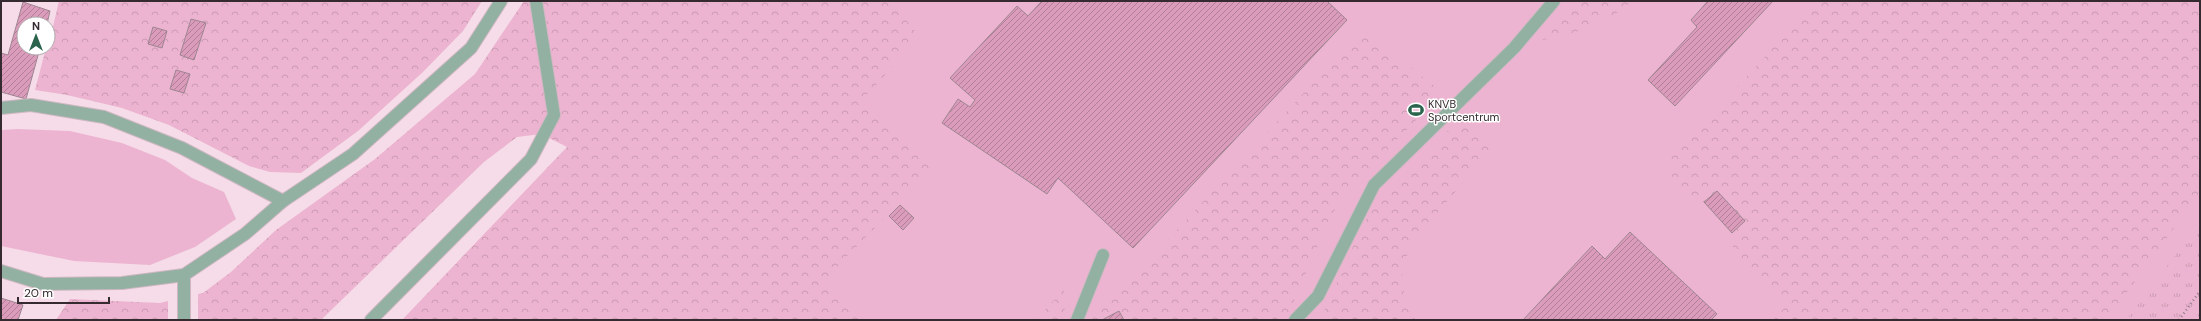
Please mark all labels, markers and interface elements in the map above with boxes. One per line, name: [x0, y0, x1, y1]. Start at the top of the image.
north arrow: [16, 16, 56, 56]
text: N: [32, 19, 40, 33]
place label: KNVB Sportcentrum: [1428, 97, 1500, 124]
sports icon: KNVB Sportcentrum: [1407, 101, 1425, 119]
scale bar: [18, 279, 109, 305]
text: 20 m: [24, 285, 53, 301]

